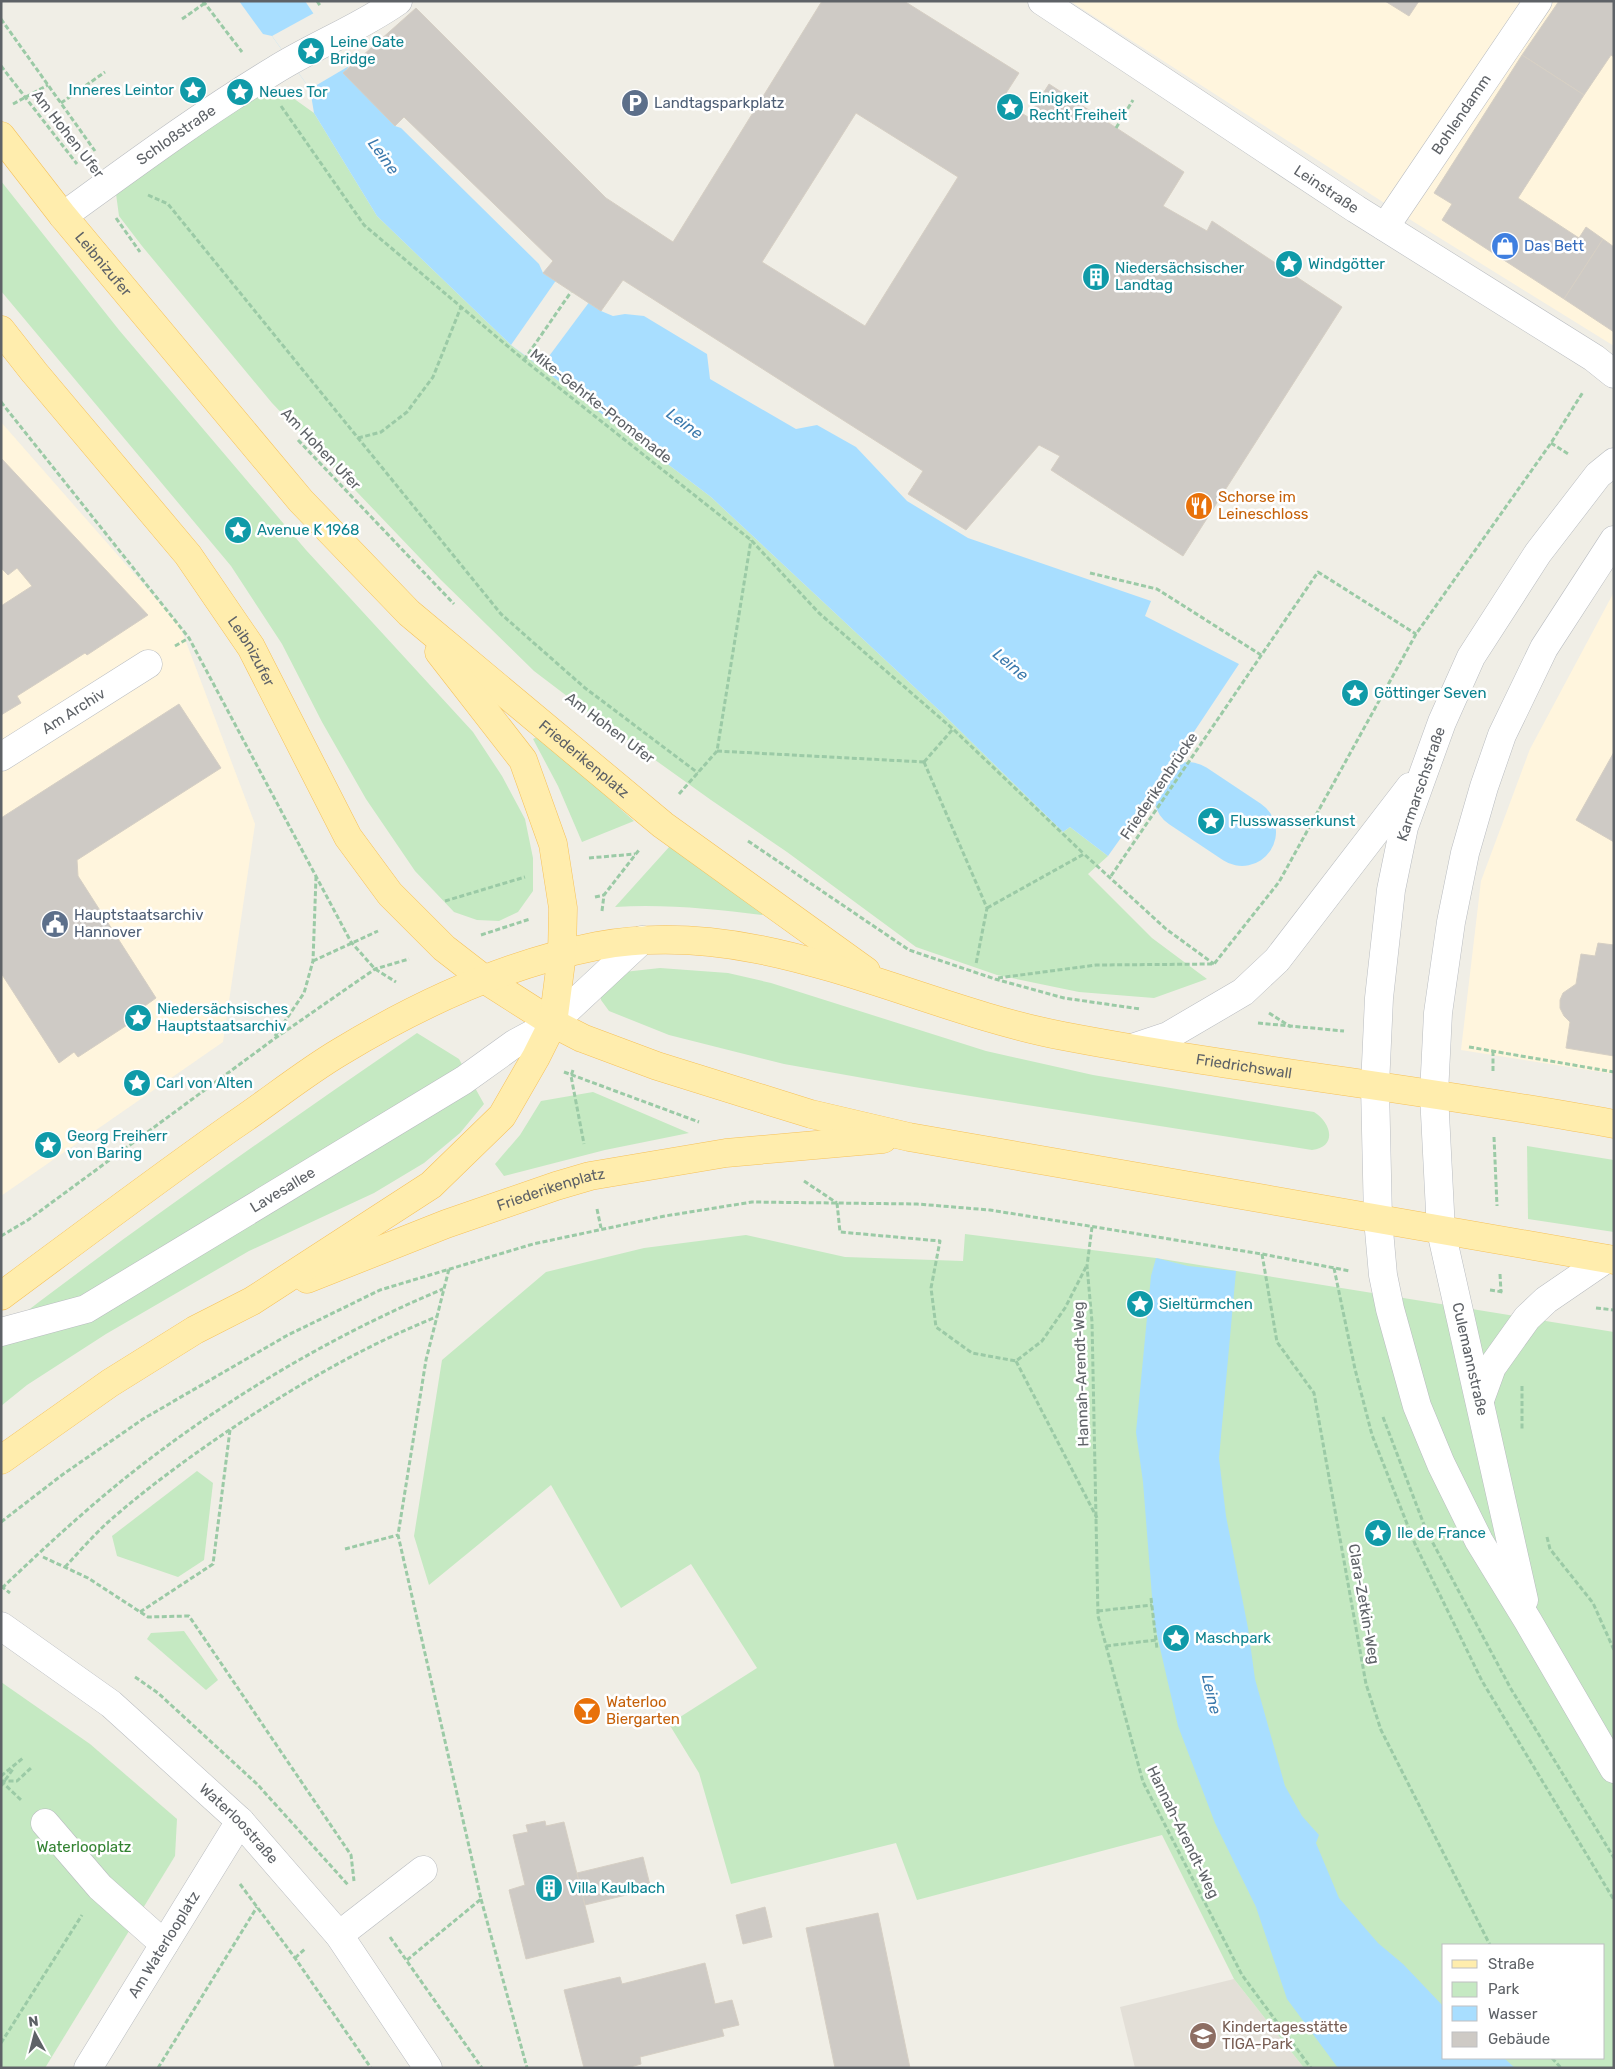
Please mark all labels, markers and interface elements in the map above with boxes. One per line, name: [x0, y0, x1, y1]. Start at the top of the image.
place label: Leine Gate Bridge: [330, 33, 404, 68]
place icon: Leine Gate Bridge: [296, 36, 326, 66]
street label: Bohlendamm: [1428, 71, 1495, 158]
place icon: Inneres Leintor: [178, 75, 208, 105]
place icon: Neues Tor: [225, 77, 255, 107]
place label: Inneres Leintor: [69, 81, 174, 99]
place label: Neues Tor: [259, 83, 328, 101]
street label: Am Hohen Ufer: [28, 86, 108, 182]
parking icon: Landtagsparkplatz: [620, 88, 650, 118]
place label: Einigkeit Recht Freiheit: [1029, 89, 1127, 124]
place icon: Einigkeit Recht Freiheit: [995, 92, 1025, 122]
place label: Landtagsparkplatz: [654, 94, 785, 112]
street label: Schloßstraße: [133, 101, 219, 169]
water label: Leine: [364, 134, 403, 178]
street label: Leinstraße: [1290, 161, 1362, 217]
street label: Leibnizufer: [71, 228, 135, 300]
shop icon: Das Bett: [1490, 231, 1520, 261]
place label: Das Bett: [1524, 237, 1584, 255]
place icon: Windgötter: [1274, 249, 1304, 279]
place label: Windgötter: [1308, 255, 1385, 273]
place label: Niedersächsischer Landtag: [1115, 259, 1245, 294]
building icon: Niedersächsischer Landtag: [1081, 262, 1111, 292]
street label: Mike-Gehrke-Promenade: [526, 345, 676, 467]
street label: Am Hohen Ufer: [277, 404, 365, 494]
water label: Leine: [663, 404, 707, 443]
place label: Schorse im Leineschloss: [1218, 488, 1309, 523]
restaurant icon: Schorse im Leineschloss: [1184, 491, 1214, 521]
place icon: Avenue K 1968: [223, 515, 253, 545]
place label: Avenue K 1968: [257, 521, 360, 539]
street label: Leibnizufer: [224, 613, 279, 690]
water label: Leine: [989, 644, 1032, 685]
place icon: Göttinger Seven: [1340, 678, 1370, 708]
street label: Am Archiv: [39, 684, 109, 738]
place label: Göttinger Seven: [1374, 684, 1487, 702]
street label: Am Hohen Ufer: [562, 689, 658, 768]
street label: Friederikenplatz: [535, 716, 633, 802]
street label: Karmarschstraße: [1393, 724, 1449, 844]
street label: Friederikenbrücke: [1116, 729, 1202, 843]
place icon: Flusswasserkunst: [1196, 806, 1226, 836]
place label: Flusswasserkunst: [1230, 812, 1356, 830]
place label: Hauptstaatsarchiv Hannover: [74, 906, 203, 941]
public building icon: Hauptstaatsarchiv Hannover: [40, 909, 70, 939]
place label: Niedersächsisches Hauptstaatsarchiv: [157, 1000, 289, 1035]
place icon: Niedersächsisches Hauptstaatsarchiv: [123, 1003, 153, 1033]
street label: Friedrichswall: [1195, 1050, 1293, 1082]
place icon: Carl von Alten: [122, 1068, 152, 1098]
place label: Carl von Alten: [156, 1074, 253, 1092]
place label: Georg Freiherr von Baring: [67, 1127, 168, 1162]
place icon: Georg Freiherr von Baring: [33, 1130, 63, 1160]
street label: Lavesallee: [247, 1163, 319, 1216]
street label: Friederikenplatz: [494, 1165, 606, 1215]
place icon: Sieltürmchen: [1125, 1289, 1155, 1319]
place label: Sieltürmchen: [1159, 1295, 1253, 1313]
street label: Hannah-Arendt-Weg: [1069, 1301, 1093, 1447]
street label: Culemannstraße: [1448, 1301, 1492, 1417]
place icon: Ile de France: [1363, 1518, 1393, 1548]
place label: Ile de France: [1397, 1524, 1486, 1542]
street label: Clara-Zetkin-Weg: [1345, 1542, 1383, 1666]
place icon: Maschpark: [1161, 1623, 1191, 1653]
place label: Maschpark: [1195, 1629, 1271, 1647]
water label: Leine: [1198, 1672, 1225, 1716]
place label: Waterloo Biergarten: [606, 1693, 680, 1728]
bar icon: Waterloo Biergarten: [572, 1696, 602, 1726]
street label: Hannah-Arendt-Weg: [1143, 1763, 1223, 1901]
street label: Waterloostraße: [196, 1780, 282, 1867]
park label: Waterlooplatz: [36, 1838, 132, 1856]
building icon: Villa Kaulbach: [534, 1873, 564, 1903]
place label: Villa Kaulbach: [568, 1879, 665, 1897]
street label: Am Waterlooplatz: [124, 1888, 204, 2001]
legend: [1442, 1944, 1605, 2059]
text: Straße: [1488, 1955, 1534, 1973]
text: Park: [1488, 1980, 1519, 1998]
text: Wasser: [1488, 2005, 1538, 2023]
north arrow: [10, 2009, 60, 2059]
text: N: [27, 2013, 40, 2031]
place label: Kindertagesstätte TIGA-Park: [1222, 2018, 1348, 2053]
school or university icon: Kindertagesstätte TIGA-Park: [1188, 2021, 1218, 2051]
text: Gebäude: [1488, 2030, 1550, 2048]

